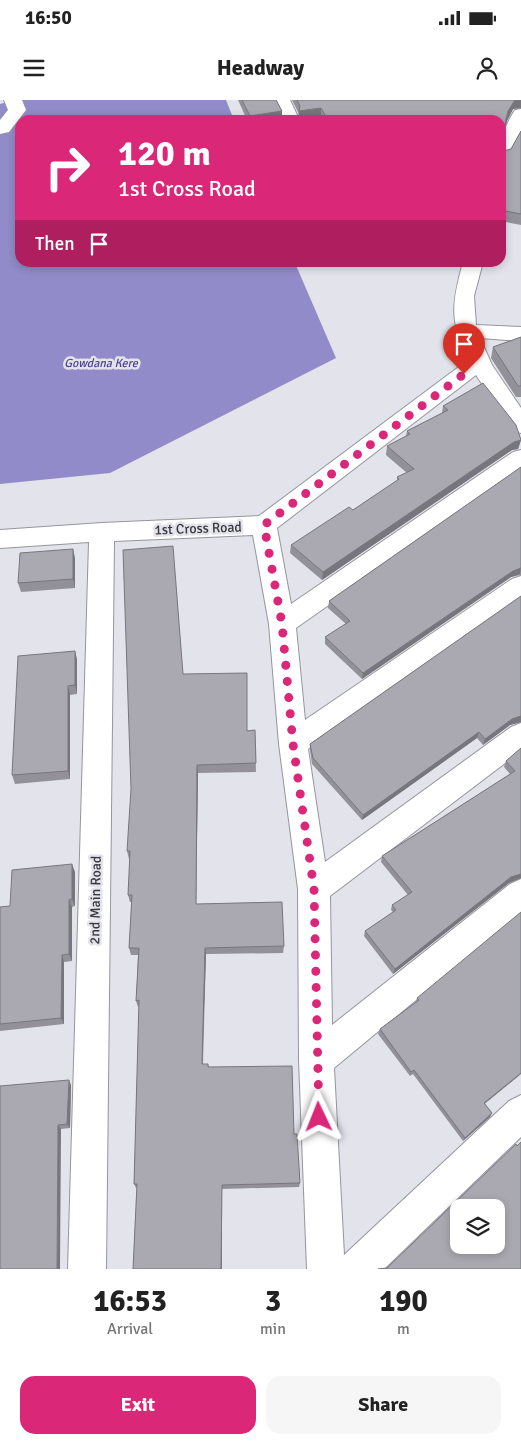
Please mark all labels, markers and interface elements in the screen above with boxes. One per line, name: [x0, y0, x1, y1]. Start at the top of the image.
text: 16:50: [25, 6, 72, 30]
icon: menu: [20, 54, 48, 82]
text: Headway: [217, 54, 304, 81]
icon: person: [473, 54, 501, 82]
text: 120 m: [118, 132, 211, 175]
icon: right: [35, 135, 100, 200]
text: 1st Cross Road: [118, 175, 256, 202]
icon: arrive: [85, 230, 113, 258]
text: Then: [35, 232, 75, 256]
pin: [443, 323, 485, 374]
icon: arrive: [450, 330, 478, 358]
water label: Gowdana Kere: [64, 356, 139, 371]
street label: 1st Cross Road: [154, 518, 242, 539]
street label: 2nd Main Road: [86, 856, 105, 944]
position arrow: [292, 1090, 344, 1142]
map controls: [450, 1199, 505, 1254]
button: layers: [450, 1199, 505, 1254]
text: 16:53: [93, 1283, 167, 1320]
text: 3: [265, 1283, 281, 1320]
text: 190: [379, 1283, 428, 1320]
text: Arrival: [107, 1319, 153, 1339]
text: min: [260, 1319, 286, 1339]
text: m: [397, 1319, 410, 1339]
button: Exit: [20, 1376, 256, 1434]
button: Share: [266, 1376, 501, 1434]

